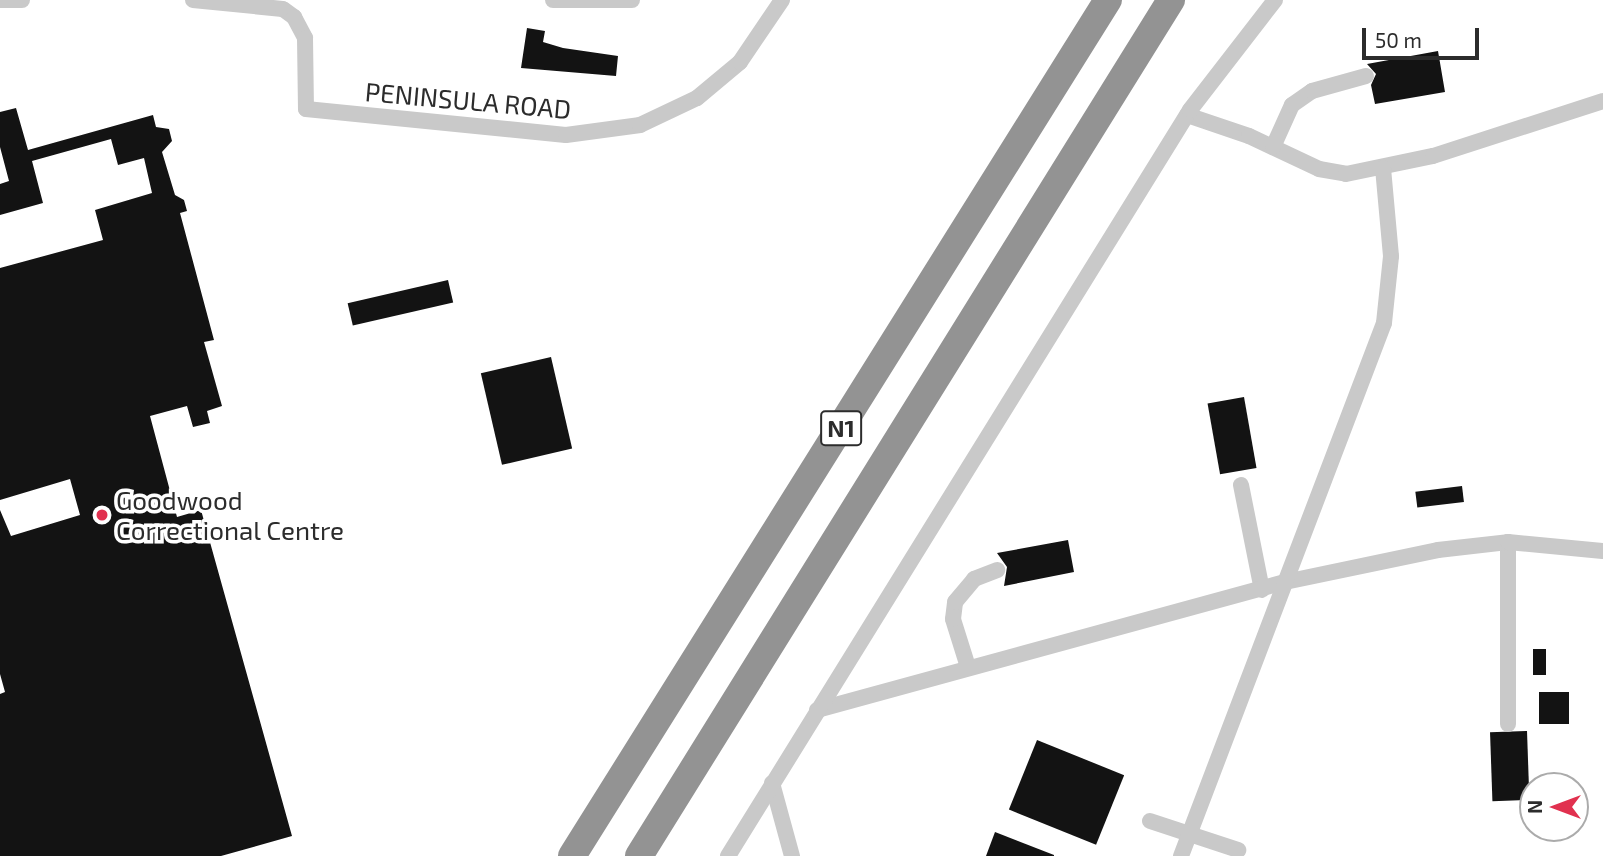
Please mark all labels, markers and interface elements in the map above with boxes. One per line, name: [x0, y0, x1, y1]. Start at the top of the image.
scale bar: [1365, 14, 1482, 58]
text: 50 m: [1375, 27, 1422, 52]
street label: PENINSULA ROAD: [363, 75, 573, 125]
road number: N1: [820, 408, 862, 448]
place label: Goodwood Correctional Centre: [116, 484, 345, 546]
marker: Goodwood Correctional Centre: [94, 507, 110, 523]
north arrow: [1519, 772, 1589, 842]
text: N: [1523, 800, 1546, 814]

